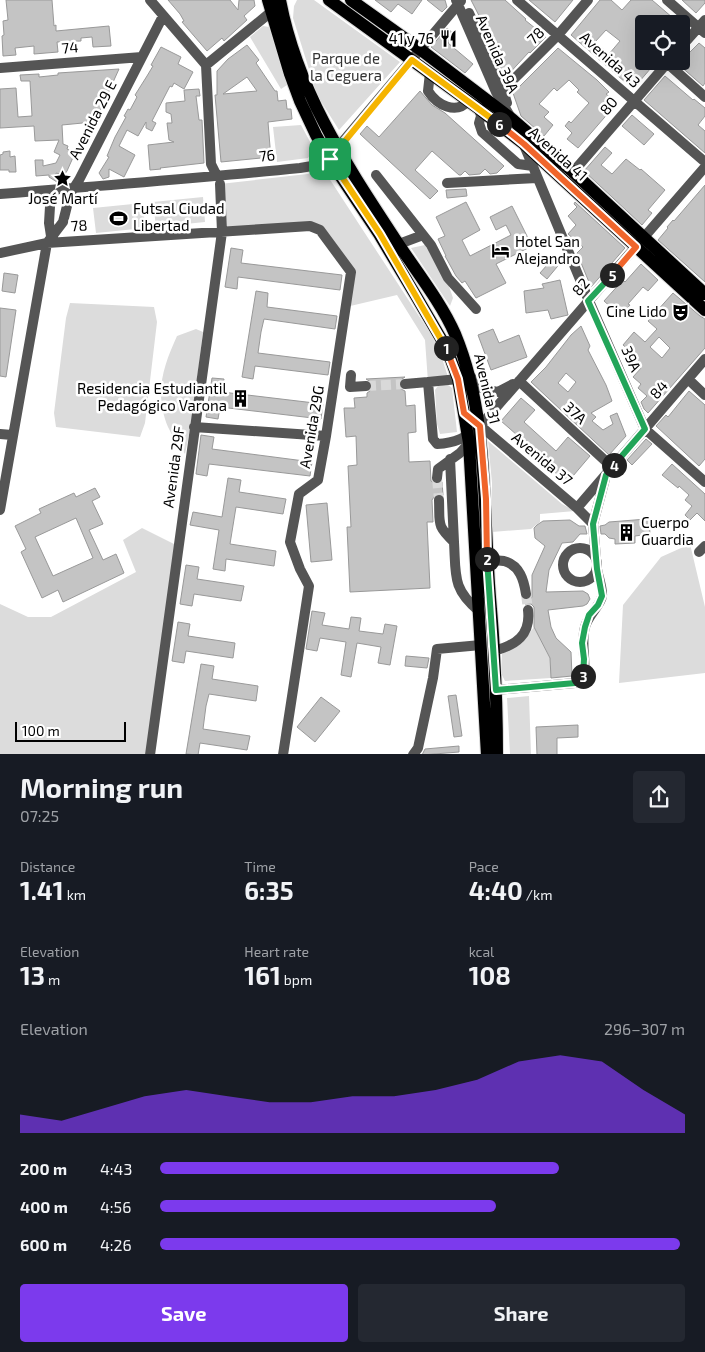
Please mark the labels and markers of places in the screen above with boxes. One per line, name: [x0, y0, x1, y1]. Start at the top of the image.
place label: 41 y 76: [389, 29, 434, 47]
restaurant icon: 41 y 76: [438, 29, 458, 49]
pin: 6: [486, 112, 512, 136]
pin: [309, 138, 351, 180]
place icon: José Martí: [53, 168, 73, 188]
place label: José Martí: [28, 189, 99, 207]
place label: Futsal Ciudad Libertad: [133, 199, 225, 234]
sports icon: Futsal Ciudad Libertad: [109, 208, 129, 228]
place label: Hotel San Alejandro: [515, 232, 580, 268]
hotel icon: Hotel San Alejandro: [491, 241, 511, 261]
pin: 5: [600, 262, 624, 288]
place label: Cine Lido: [606, 302, 667, 320]
theatre icon: Cine Lido: [671, 302, 691, 322]
pin: 1: [434, 336, 458, 360]
place label: Residencia Estudiantil Pedagógico Varona: [77, 379, 228, 414]
building icon: Residencia Estudiantil Pedagógico Varona: [231, 388, 251, 408]
pin: 4: [602, 452, 626, 478]
place label: Cuerpo Guardia: [641, 513, 694, 548]
building icon: Cuerpo Guardia: [617, 522, 637, 542]
pin: 2: [474, 546, 500, 572]
pin: 3: [570, 664, 596, 688]

